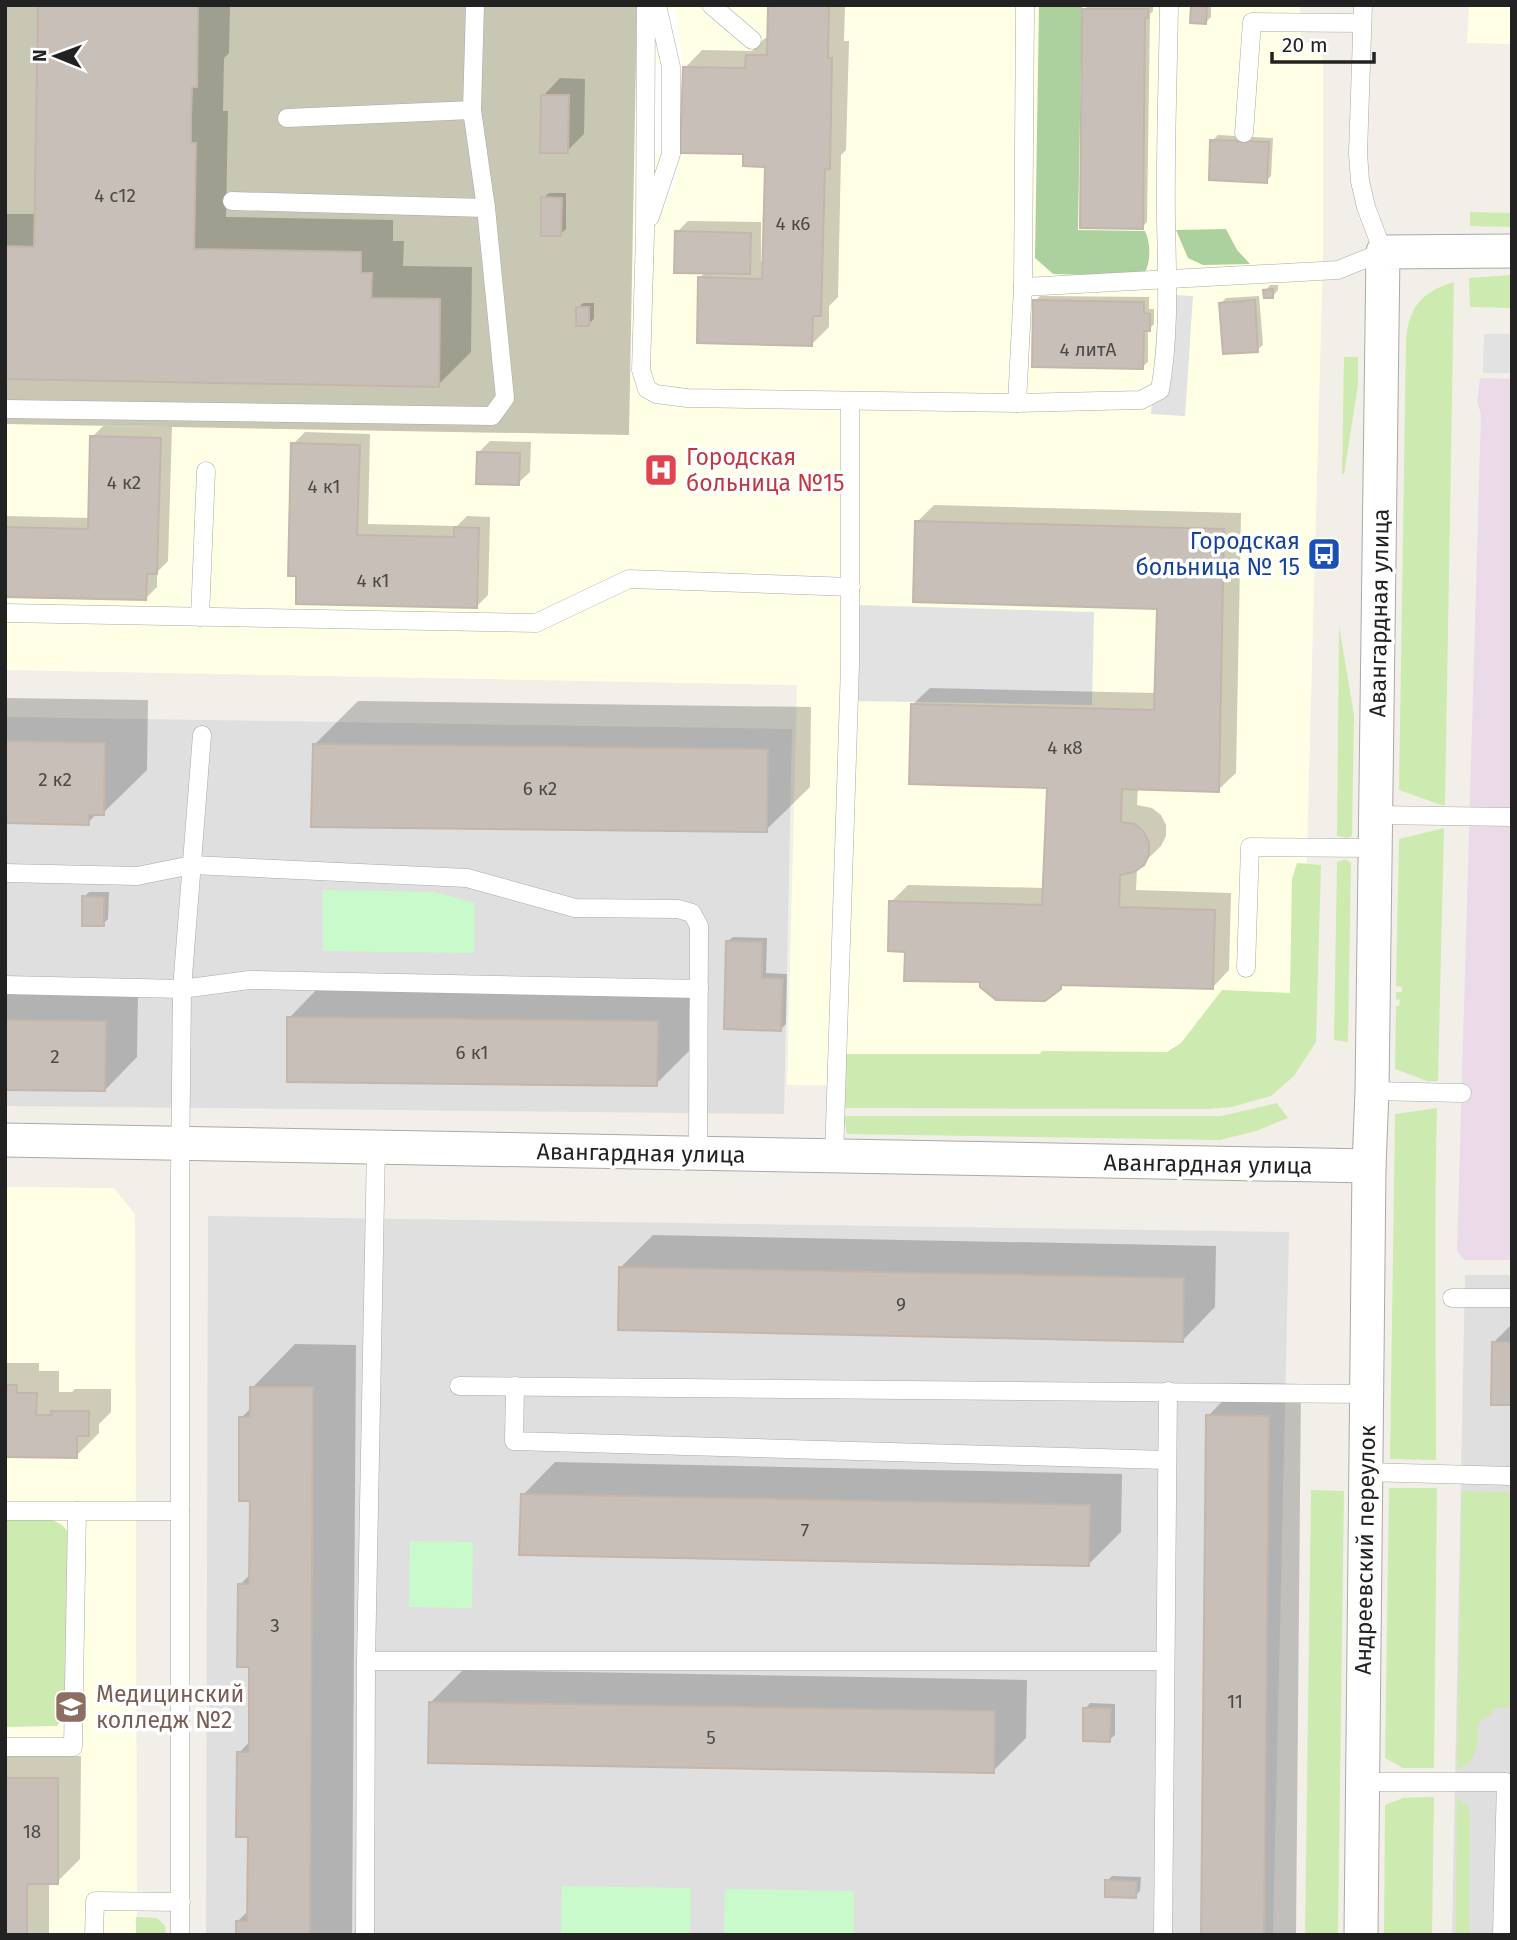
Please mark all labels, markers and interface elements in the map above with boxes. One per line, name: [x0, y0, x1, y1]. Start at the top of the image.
north arrow: [21, 21, 91, 91]
scale bar: [1272, 21, 1374, 65]
text: 20 m: [1282, 32, 1328, 58]
text: N: [28, 49, 51, 62]
house number: 4 с12: [94, 184, 136, 207]
house number: 4 к6: [776, 212, 810, 235]
house number: 4 литА: [1060, 338, 1117, 361]
place label: Городская больница №15: [686, 443, 844, 497]
hospital icon: Городская больница №15: [642, 451, 680, 489]
house number: 4 к2: [107, 471, 141, 494]
house number: 4 к1: [308, 475, 340, 498]
street label: Авангардная улица: [1363, 508, 1395, 718]
place label: Городская больница № 15: [1135, 527, 1300, 581]
bus stop icon: Городская больница № 15: [1305, 535, 1343, 573]
house number: 4 к1: [357, 569, 389, 592]
house number: 4 к8: [1047, 736, 1083, 759]
house number: 2 к2: [38, 768, 72, 791]
house number: 6 к2: [523, 777, 557, 800]
house number: 6 к1: [456, 1041, 488, 1064]
house number: 2: [50, 1045, 60, 1068]
street label: Авангардная улица: [536, 1137, 746, 1169]
street label: Авангардная улица: [1103, 1148, 1313, 1180]
house number: 9: [896, 1293, 906, 1316]
street label: Андреевский переулок: [1349, 1425, 1381, 1675]
house number: 7: [801, 1519, 809, 1542]
house number: 3: [270, 1614, 280, 1637]
place label: Медицинский колледж №2: [96, 1680, 244, 1734]
school or university icon: Медицинский колледж №2: [52, 1688, 90, 1726]
house number: 11: [1227, 1690, 1243, 1713]
house number: 5: [706, 1726, 716, 1749]
house number: 18: [23, 1820, 41, 1843]

